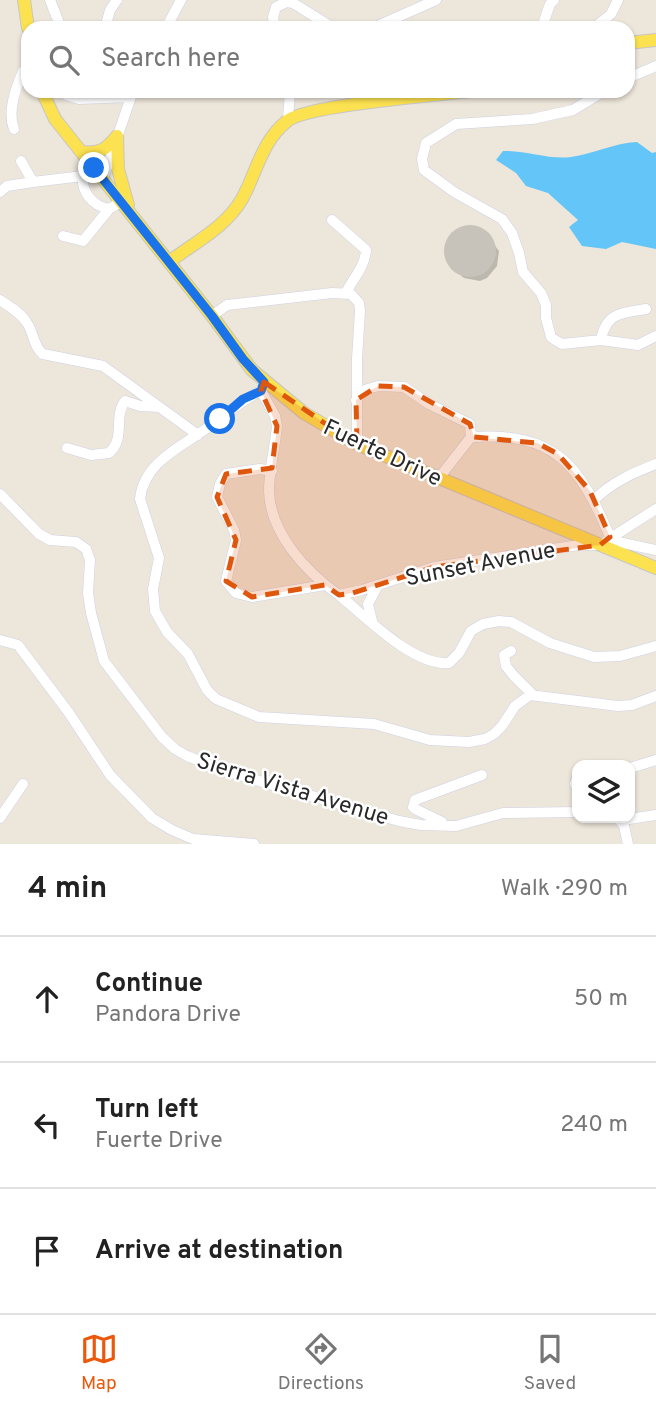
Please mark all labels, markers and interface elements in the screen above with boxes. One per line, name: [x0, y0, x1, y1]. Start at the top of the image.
search box: [21, 21, 635, 98]
icon: search: [45, 41, 83, 79]
text: Search here: [101, 43, 240, 76]
route end: [78, 152, 109, 183]
route start: [204, 403, 235, 434]
street label: Fuerte Drive: [318, 414, 446, 494]
street label: Sunset Avenue: [403, 537, 558, 594]
street label: Sierra Vista Avenue: [193, 747, 392, 833]
map controls: [572, 760, 635, 823]
button: layers: [572, 760, 635, 823]
text: 4 min: [28, 871, 107, 908]
text: Walk · 290 m: [501, 875, 628, 904]
text: Continue: [95, 968, 203, 1001]
icon: ahead: [28, 980, 66, 1018]
text: 50 m: [574, 985, 628, 1014]
text: Pandora Drive: [95, 1001, 241, 1030]
text: Turn left: [95, 1094, 199, 1127]
icon: left: [28, 1106, 66, 1144]
text: 240 m: [560, 1111, 628, 1140]
text: Fuerte Drive: [95, 1127, 223, 1156]
icon: arrive: [28, 1232, 66, 1270]
text: Arrive at destination: [95, 1235, 343, 1268]
tab: Map: [80, 1330, 118, 1396]
tab: Directions: [278, 1330, 364, 1396]
tab: Saved: [524, 1330, 576, 1396]

